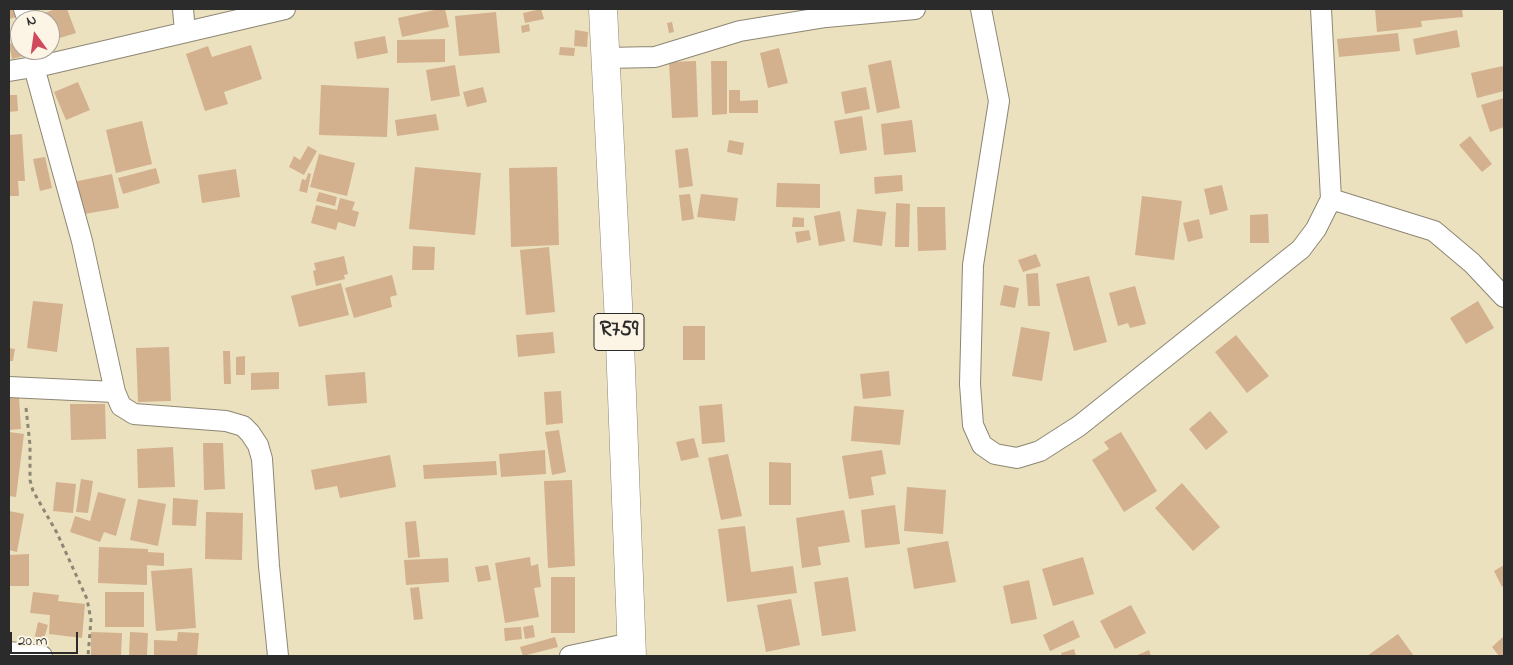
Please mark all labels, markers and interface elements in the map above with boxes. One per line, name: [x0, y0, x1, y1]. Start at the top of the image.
north arrow: [10, 10, 60, 60]
text: N: [24, 10, 39, 32]
road number: R759: [594, 314, 644, 351]
scale bar: [12, 622, 80, 654]
text: 20 m: [18, 630, 47, 652]

